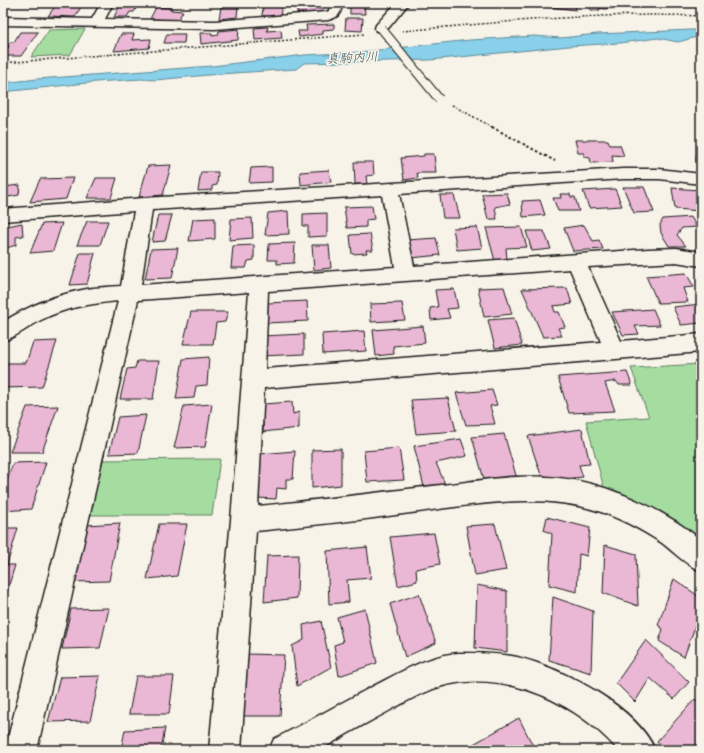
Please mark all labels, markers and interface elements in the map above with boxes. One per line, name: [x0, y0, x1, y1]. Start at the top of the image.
water label: 真駒内川: [326, 49, 378, 67]

